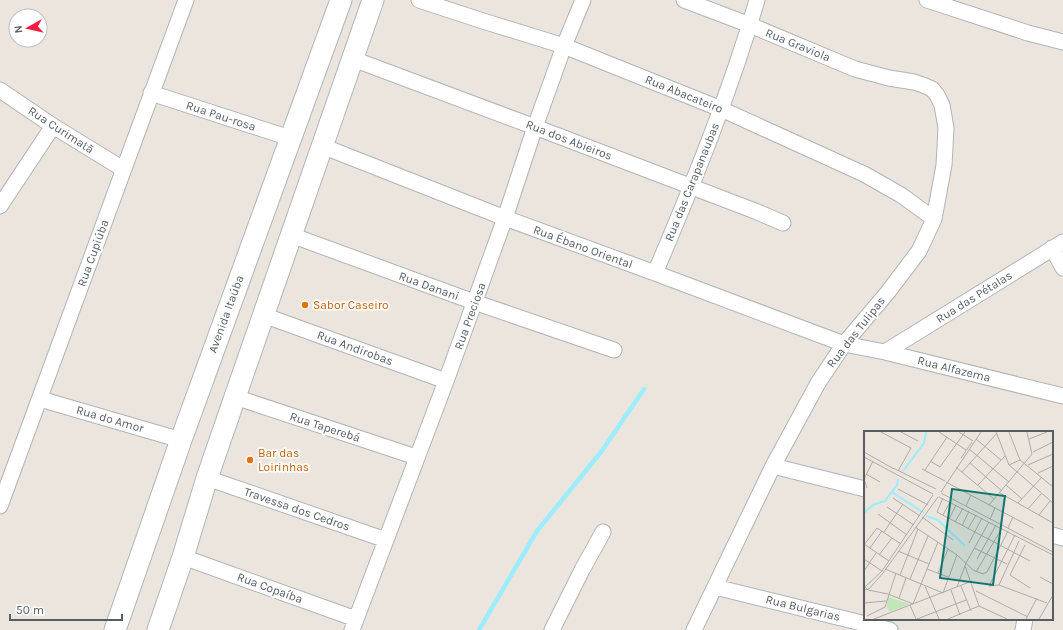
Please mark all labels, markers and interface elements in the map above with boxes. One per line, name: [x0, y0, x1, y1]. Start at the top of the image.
north arrow: [8, 8, 48, 48]
text: N: [12, 25, 26, 34]
street label: Rua Graviola: [763, 26, 833, 64]
street label: Rua Abacateiro: [643, 72, 725, 116]
street label: Rua Pau-rosa: [184, 98, 258, 134]
street label: Rua Curimatã: [26, 104, 96, 156]
street label: Rua dos Abieiros: [524, 117, 614, 163]
street label: Rua das Carapanaubas: [662, 121, 722, 243]
street label: Rua Cupiúba: [74, 218, 112, 288]
street label: Rua Ébano Oriental: [531, 222, 635, 271]
street label: Rua das Pétalas: [933, 268, 1015, 326]
street label: Rua Danani: [397, 269, 461, 303]
street label: Avenida Itaúba: [205, 273, 247, 355]
street label: Rua Preciosa: [451, 281, 489, 351]
street label: Rua das Tulipas: [824, 294, 888, 370]
place label: Sabor Caseiro: [313, 298, 389, 312]
marker: Sabor Caseiro: [300, 300, 310, 310]
street label: Rua Andirobas: [315, 328, 395, 368]
street label: Rua Alfazema: [916, 353, 992, 385]
street label: Rua do Amor: [75, 403, 146, 436]
street label: Rua Taperebá: [288, 409, 362, 445]
inset map: [864, 431, 1053, 620]
place label: Bar das Loirinhas: [258, 446, 309, 474]
marker: Bar das Loirinhas: [245, 455, 255, 465]
street label: Travessa dos Cedros: [242, 484, 352, 534]
street label: Rua Copaíba: [235, 570, 305, 606]
street label: Rua Bulgarias: [764, 592, 842, 624]
scale bar: [10, 596, 122, 622]
text: 50 m: [16, 603, 44, 617]

